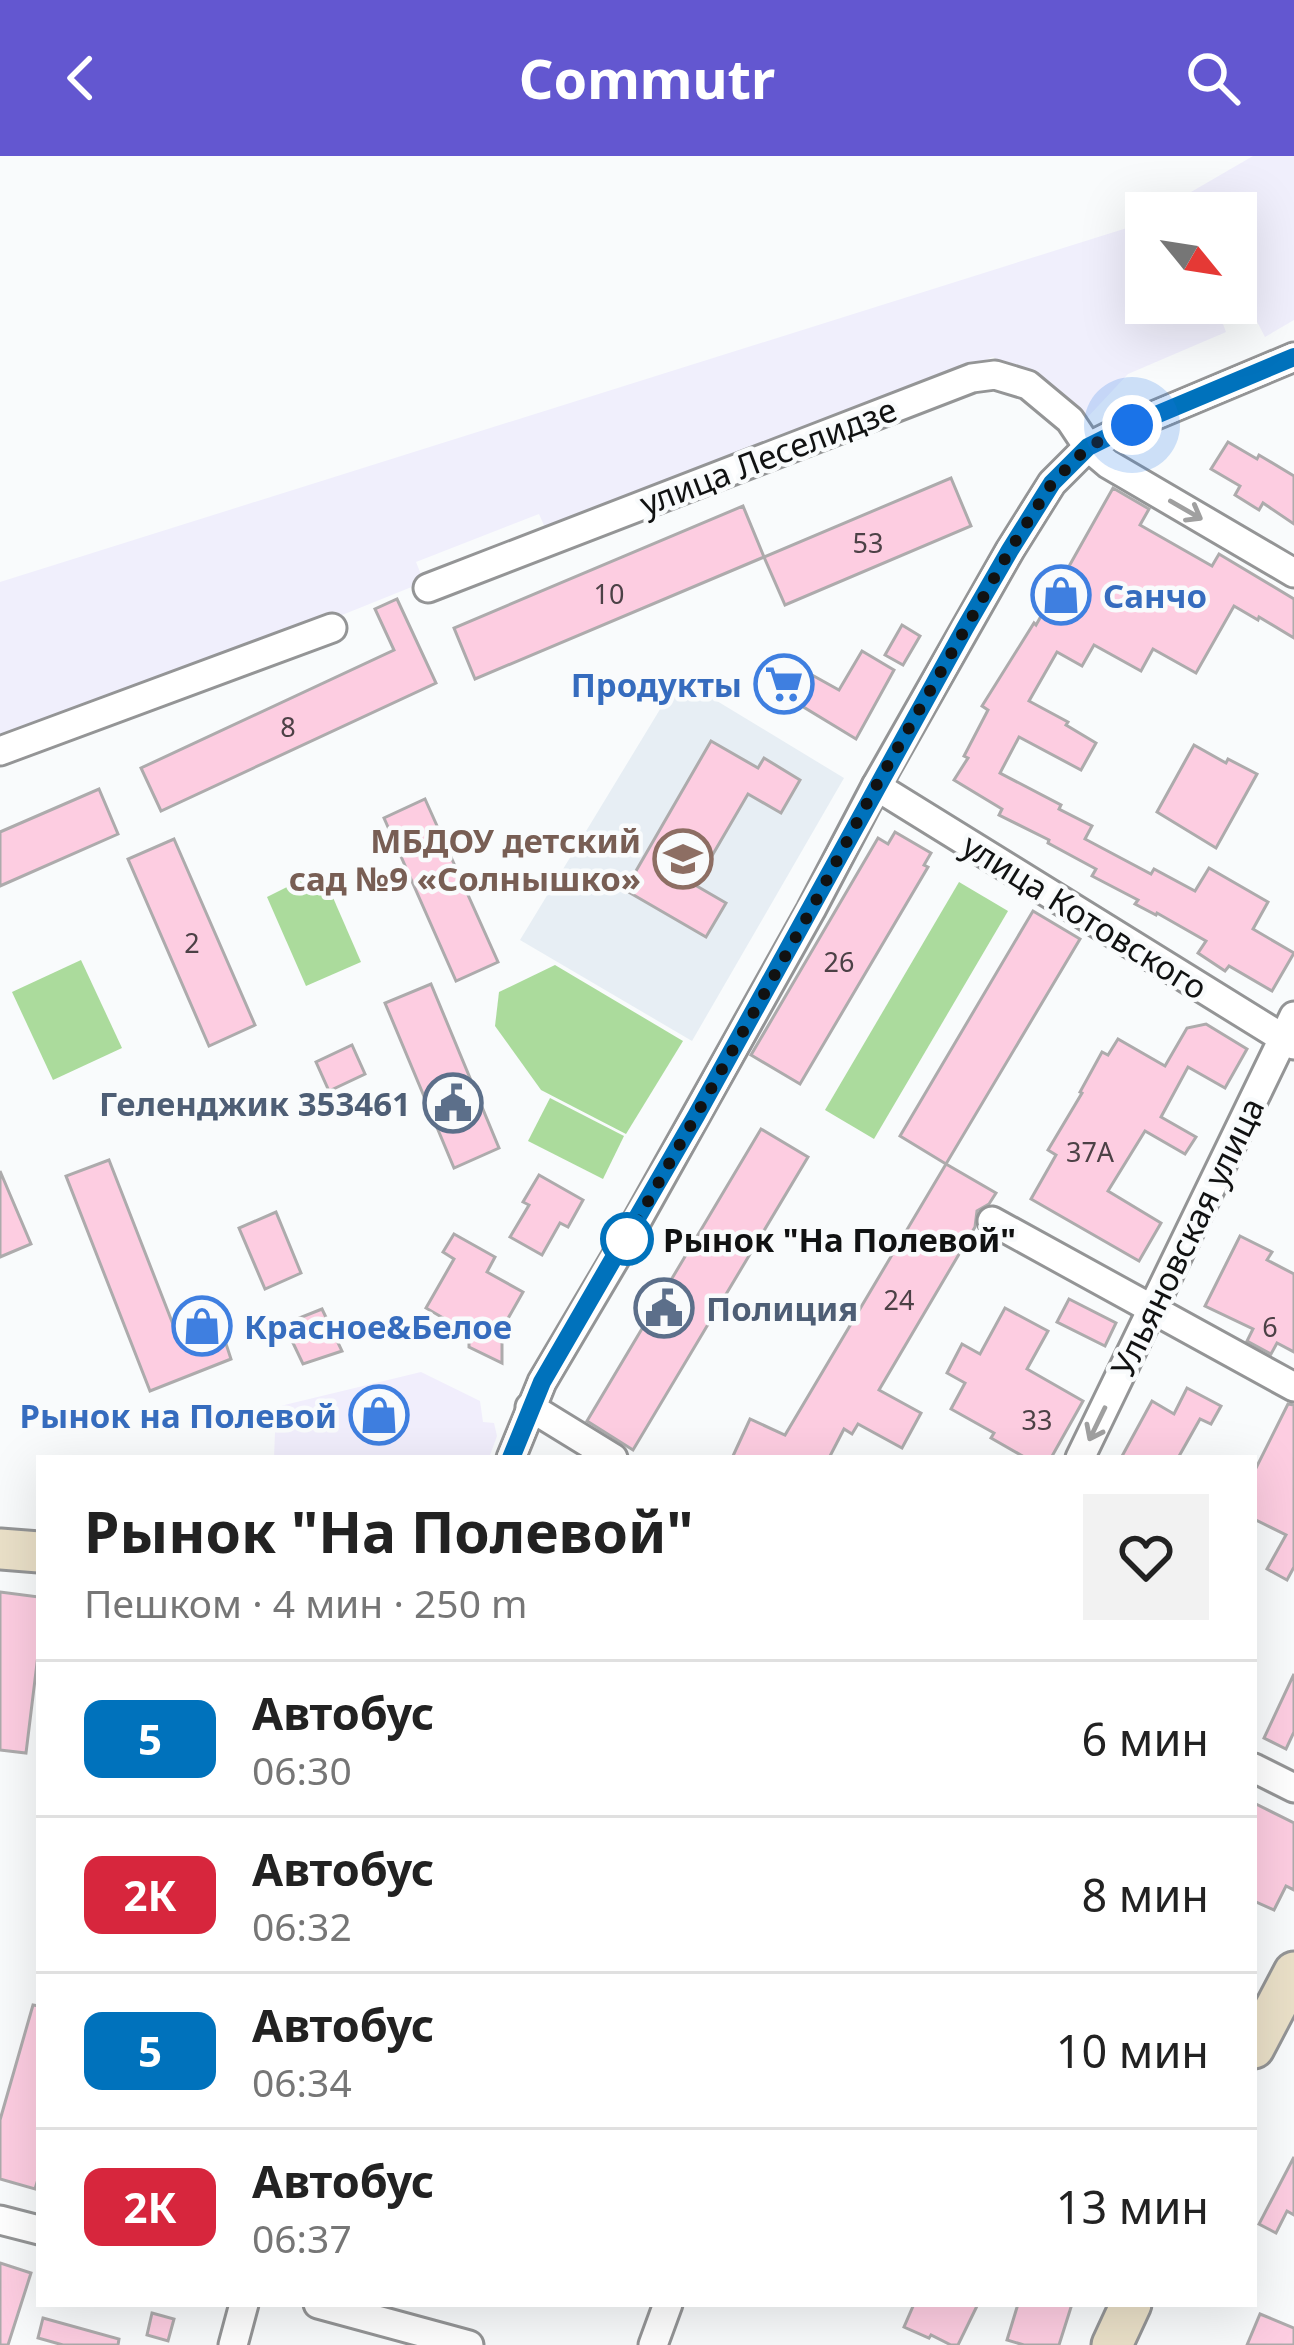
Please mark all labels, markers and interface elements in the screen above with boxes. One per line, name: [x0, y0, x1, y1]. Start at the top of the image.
text: Commutr: [519, 41, 775, 115]
icon: back: [48, 45, 114, 111]
icon: search: [1180, 45, 1246, 111]
north arrow: [1125, 192, 1257, 324]
map controls: [1125, 192, 1257, 324]
street label: улица Леселидзе: [633, 386, 903, 526]
your location: [1102, 395, 1162, 455]
one-way arrow: [1168, 499, 1203, 523]
house number: 53: [853, 524, 883, 561]
shop icon: Санчо: [1030, 564, 1092, 626]
place label: Санчо: [1103, 573, 1207, 618]
house number: 10: [594, 575, 624, 612]
supermarket icon: Продукты: [753, 653, 815, 715]
place label: Продукты: [571, 662, 742, 707]
house number: 8: [280, 708, 296, 745]
place label: МБДОУ детский сад №9 «Солнышко»: [289, 818, 641, 901]
street label: улица Котовского: [954, 822, 1216, 1010]
school or university icon: МБДОУ детский сад №9 «Солнышко»: [652, 828, 714, 890]
house number: 2: [184, 924, 200, 961]
house number: 26: [824, 943, 854, 980]
public building icon: Геленджик 353461: [422, 1072, 484, 1134]
place label: Геленджик 353461: [99, 1081, 411, 1126]
street label: Ульяновская улица: [1100, 1090, 1274, 1384]
house number: 37А: [1066, 1133, 1115, 1170]
marker: Рынок "На Полевой": [602, 1214, 652, 1264]
place label: Рынок "На Полевой": [663, 1217, 1016, 1262]
public building icon: Полиция: [633, 1277, 695, 1339]
house number: 24: [884, 1281, 914, 1318]
place label: Полиция: [706, 1286, 858, 1331]
shop icon: Красное&Белое: [171, 1295, 233, 1357]
place label: Красное&Белое: [244, 1304, 512, 1349]
house number: 6: [1262, 1308, 1278, 1345]
shop icon: Рынок на Полевой: [348, 1384, 410, 1446]
place label: Рынок на Полевой: [19, 1393, 337, 1438]
house number: 33: [1022, 1401, 1052, 1438]
one-way arrow: [1085, 1406, 1108, 1441]
text: Рынок "На Полевой": [84, 1492, 694, 1570]
button: heart: [1083, 1494, 1209, 1620]
text: Пешком · 4 мин · 250 m: [84, 1576, 528, 1629]
text: Автобус: [252, 1682, 434, 1743]
text: 6 мин: [1081, 1708, 1209, 1769]
text: 5: [138, 1710, 162, 1767]
text: 06:30: [252, 1743, 352, 1796]
text: Автобус: [252, 1838, 434, 1899]
text: 8 мин: [1081, 1864, 1209, 1925]
text: 2К: [123, 1866, 177, 1923]
text: 06:32: [252, 1899, 352, 1952]
text: Автобус: [252, 1994, 434, 2055]
text: 10 мин: [1056, 2020, 1209, 2081]
text: 5: [138, 2022, 162, 2079]
text: 06:34: [252, 2055, 352, 2108]
text: Автобус: [252, 2150, 434, 2211]
text: 13 мин: [1056, 2176, 1209, 2237]
text: 2К: [123, 2178, 177, 2235]
text: 06:37: [252, 2211, 352, 2264]

